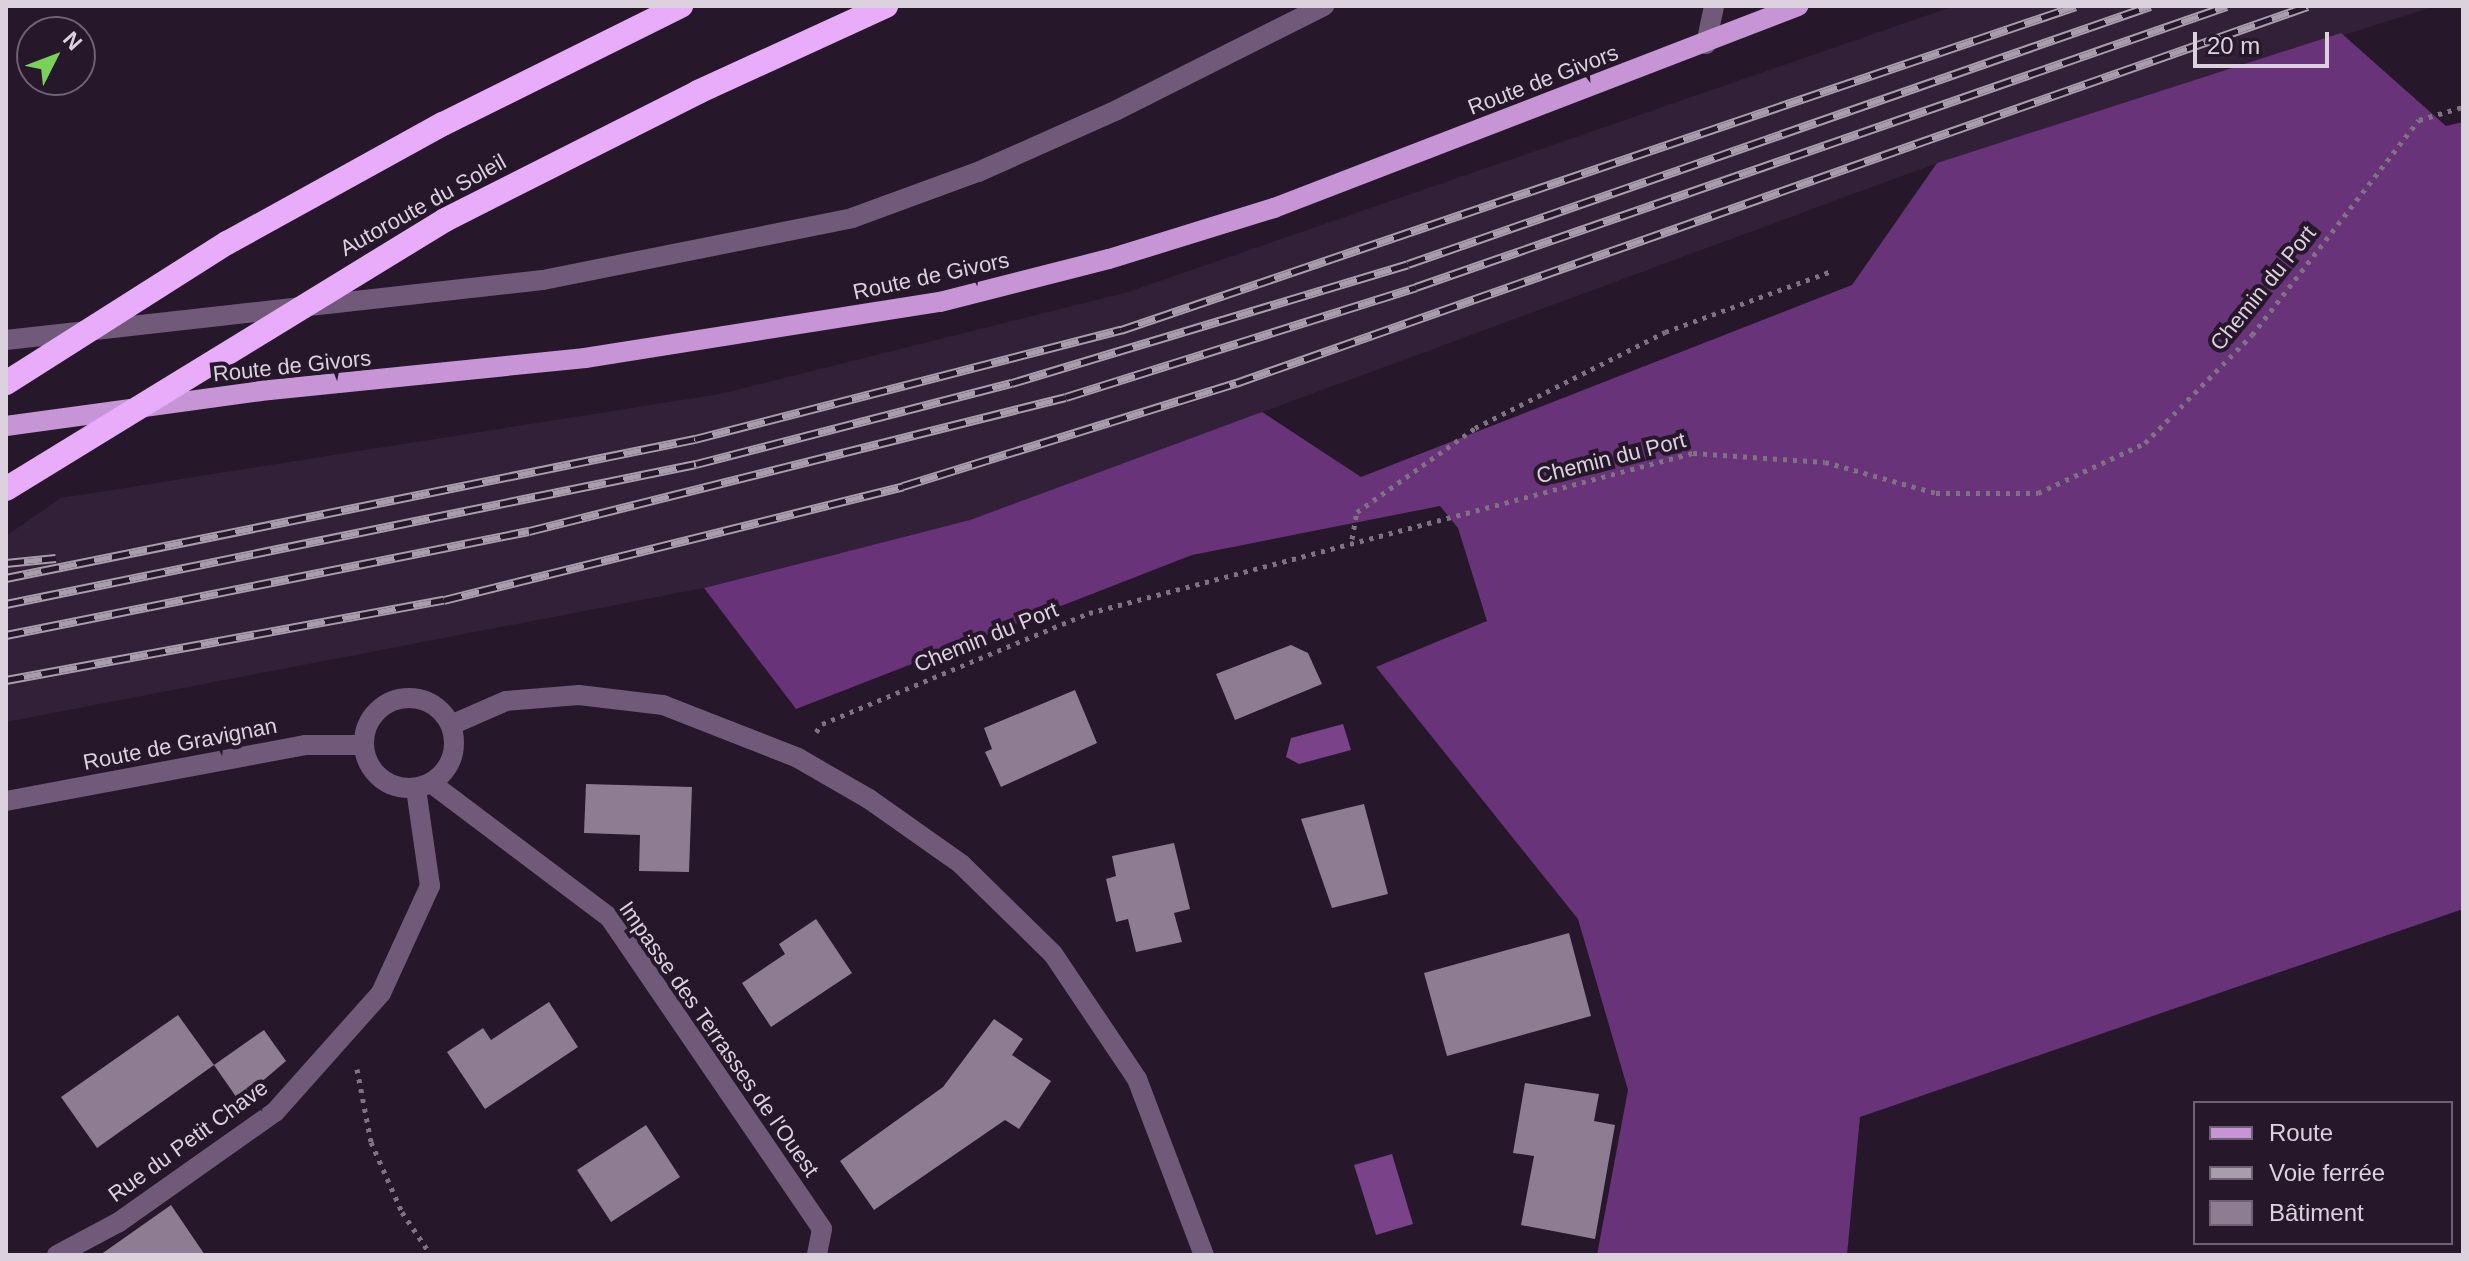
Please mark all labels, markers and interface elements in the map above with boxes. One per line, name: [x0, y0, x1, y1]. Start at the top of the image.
north arrow: [16, 16, 96, 96]
scale bar: [2197, 16, 2333, 66]
text: N: [58, 27, 87, 55]
text: 20 m: [2207, 32, 2260, 59]
street label: Route de Givors: [1464, 39, 1622, 121]
street label: Autoroute du Soleil: [335, 148, 511, 262]
street label: Chemin du Port: [2205, 220, 2321, 356]
street label: Route de Givors: [851, 247, 1011, 305]
street label: Route de Givors: [212, 345, 372, 387]
street label: Chemin du Port: [1534, 427, 1688, 489]
street label: Chemin du Port: [910, 596, 1062, 678]
street label: Route de Gravignan: [81, 712, 279, 776]
street label: Impasse des Terrasses de l'Ouest: [613, 896, 825, 1182]
street label: Rue du Petit Chave: [103, 1074, 273, 1208]
legend: [2193, 1101, 2453, 1245]
text: Route: [2269, 1119, 2333, 1146]
text: Voie ferrée: [2269, 1159, 2385, 1186]
text: Bâtiment: [2269, 1199, 2364, 1226]

